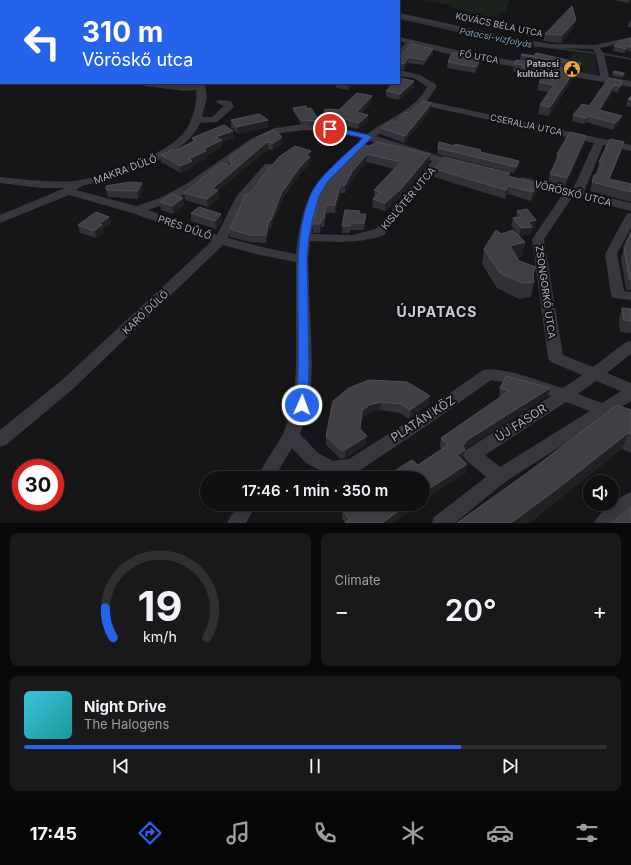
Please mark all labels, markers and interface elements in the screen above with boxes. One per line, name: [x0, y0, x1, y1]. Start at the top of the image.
street label: KOVÁCS BÉLA UTCA: [455, 10, 544, 39]
text: 310 m: [82, 15, 163, 49]
icon: left: [16, 16, 68, 68]
water label: Patacsi-vízfolyás: [459, 25, 534, 50]
street label: FŐ UTCA: [459, 47, 500, 66]
text: Vöröskő utca: [82, 49, 193, 70]
place label: Patacsi kultúrház: [517, 58, 559, 79]
public building icon: Patacsi kultúrház: [562, 59, 582, 79]
pin: [313, 112, 347, 146]
street label: CSERALJA UTCA: [489, 112, 563, 138]
icon: arrive: [319, 118, 341, 140]
street label: MAKRA DŰLŐ: [92, 152, 159, 186]
street label: KISLŐTÉR UTCA: [378, 164, 438, 232]
street label: VÖRÖSKŐ UTCA: [533, 178, 613, 208]
street label: PRÉS DŰLŐ: [157, 211, 214, 242]
street label: ZSONGORKŐ UTCA: [534, 245, 558, 339]
street label: KARÓ DŰLŐ: [119, 287, 171, 336]
district label: ÚJPATACS: [396, 302, 478, 320]
position arrow: [281, 384, 323, 426]
street label: PLATÁN KÖZ: [388, 392, 458, 445]
street label: ÚJ FASOR: [492, 400, 549, 445]
speed limit sign: 30: [12, 459, 64, 511]
map controls: [583, 475, 619, 511]
button: sound: [583, 475, 619, 511]
text: 17:46 · 1 min · 350 m: [242, 481, 388, 500]
text: Climate: [335, 572, 381, 588]
text: 19: [138, 580, 183, 630]
text: 20°: [445, 592, 497, 628]
text: −: [335, 598, 349, 624]
text: +: [592, 598, 607, 624]
text: km/h: [143, 627, 177, 644]
text: Night Drive: [84, 697, 166, 716]
text: The Halogens: [84, 716, 169, 732]
icon: previous: [110, 755, 132, 777]
icon: pause: [304, 755, 326, 777]
icon: next: [499, 755, 521, 777]
icon: directions: [136, 819, 164, 847]
icon: music: [224, 819, 252, 847]
icon: phone: [311, 819, 339, 847]
icon: climate: [399, 819, 427, 847]
icon: car: [486, 819, 514, 847]
icon: filters: [573, 819, 601, 847]
text: 17:45: [30, 823, 77, 844]

